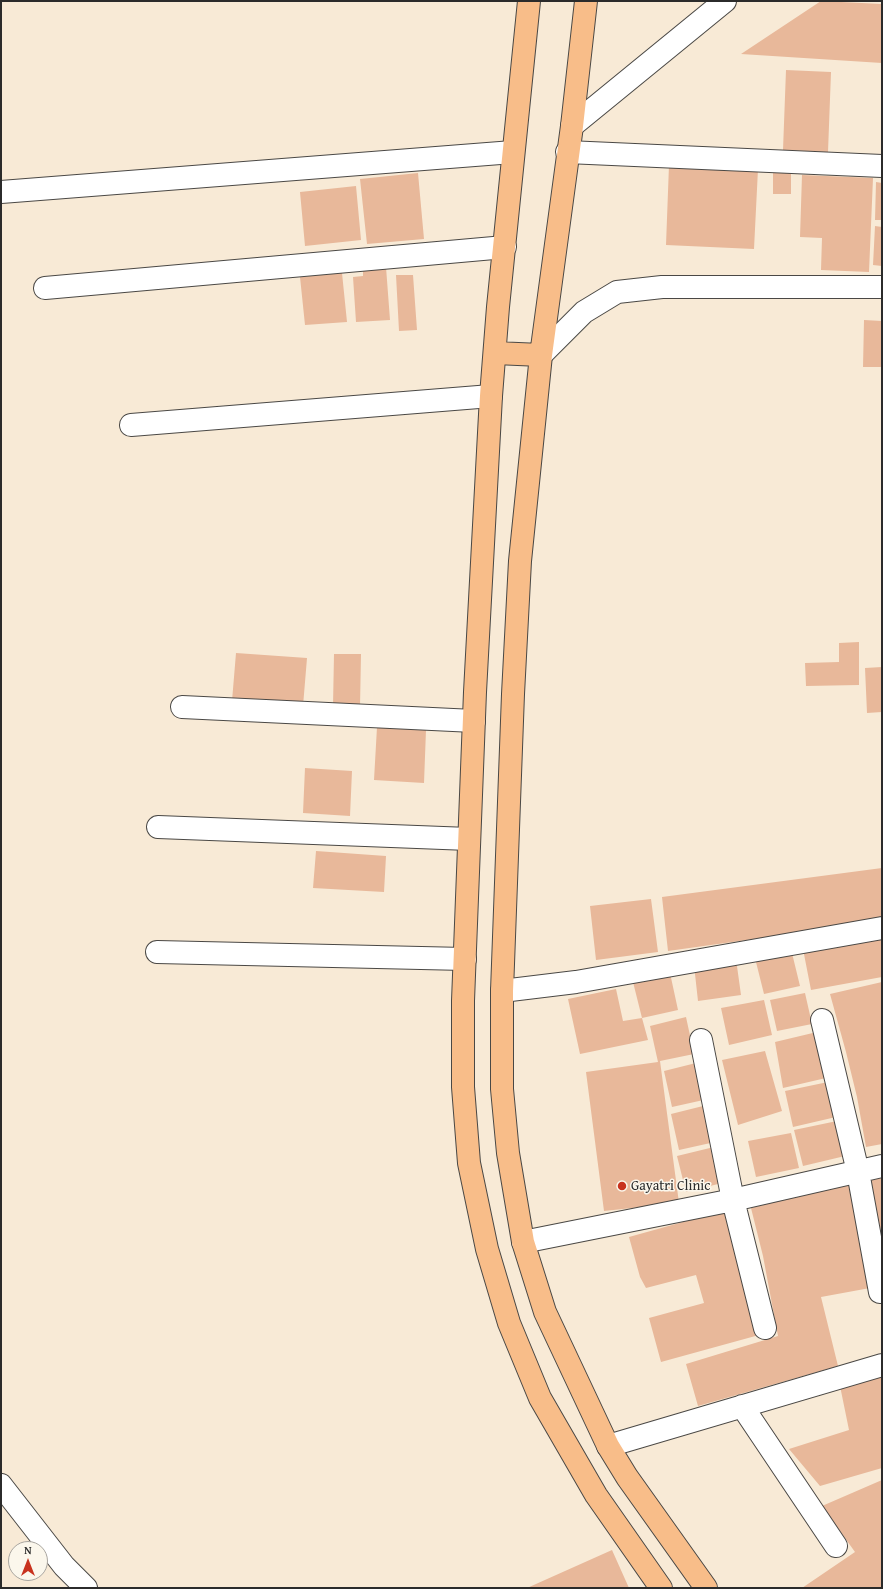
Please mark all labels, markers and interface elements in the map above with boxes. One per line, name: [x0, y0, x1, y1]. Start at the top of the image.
place label: Gayatri Clinic: [631, 1178, 710, 1194]
marker: Gayatri Clinic: [616, 1180, 628, 1192]
north arrow: [8, 1541, 48, 1581]
text: N: [24, 1542, 32, 1558]

